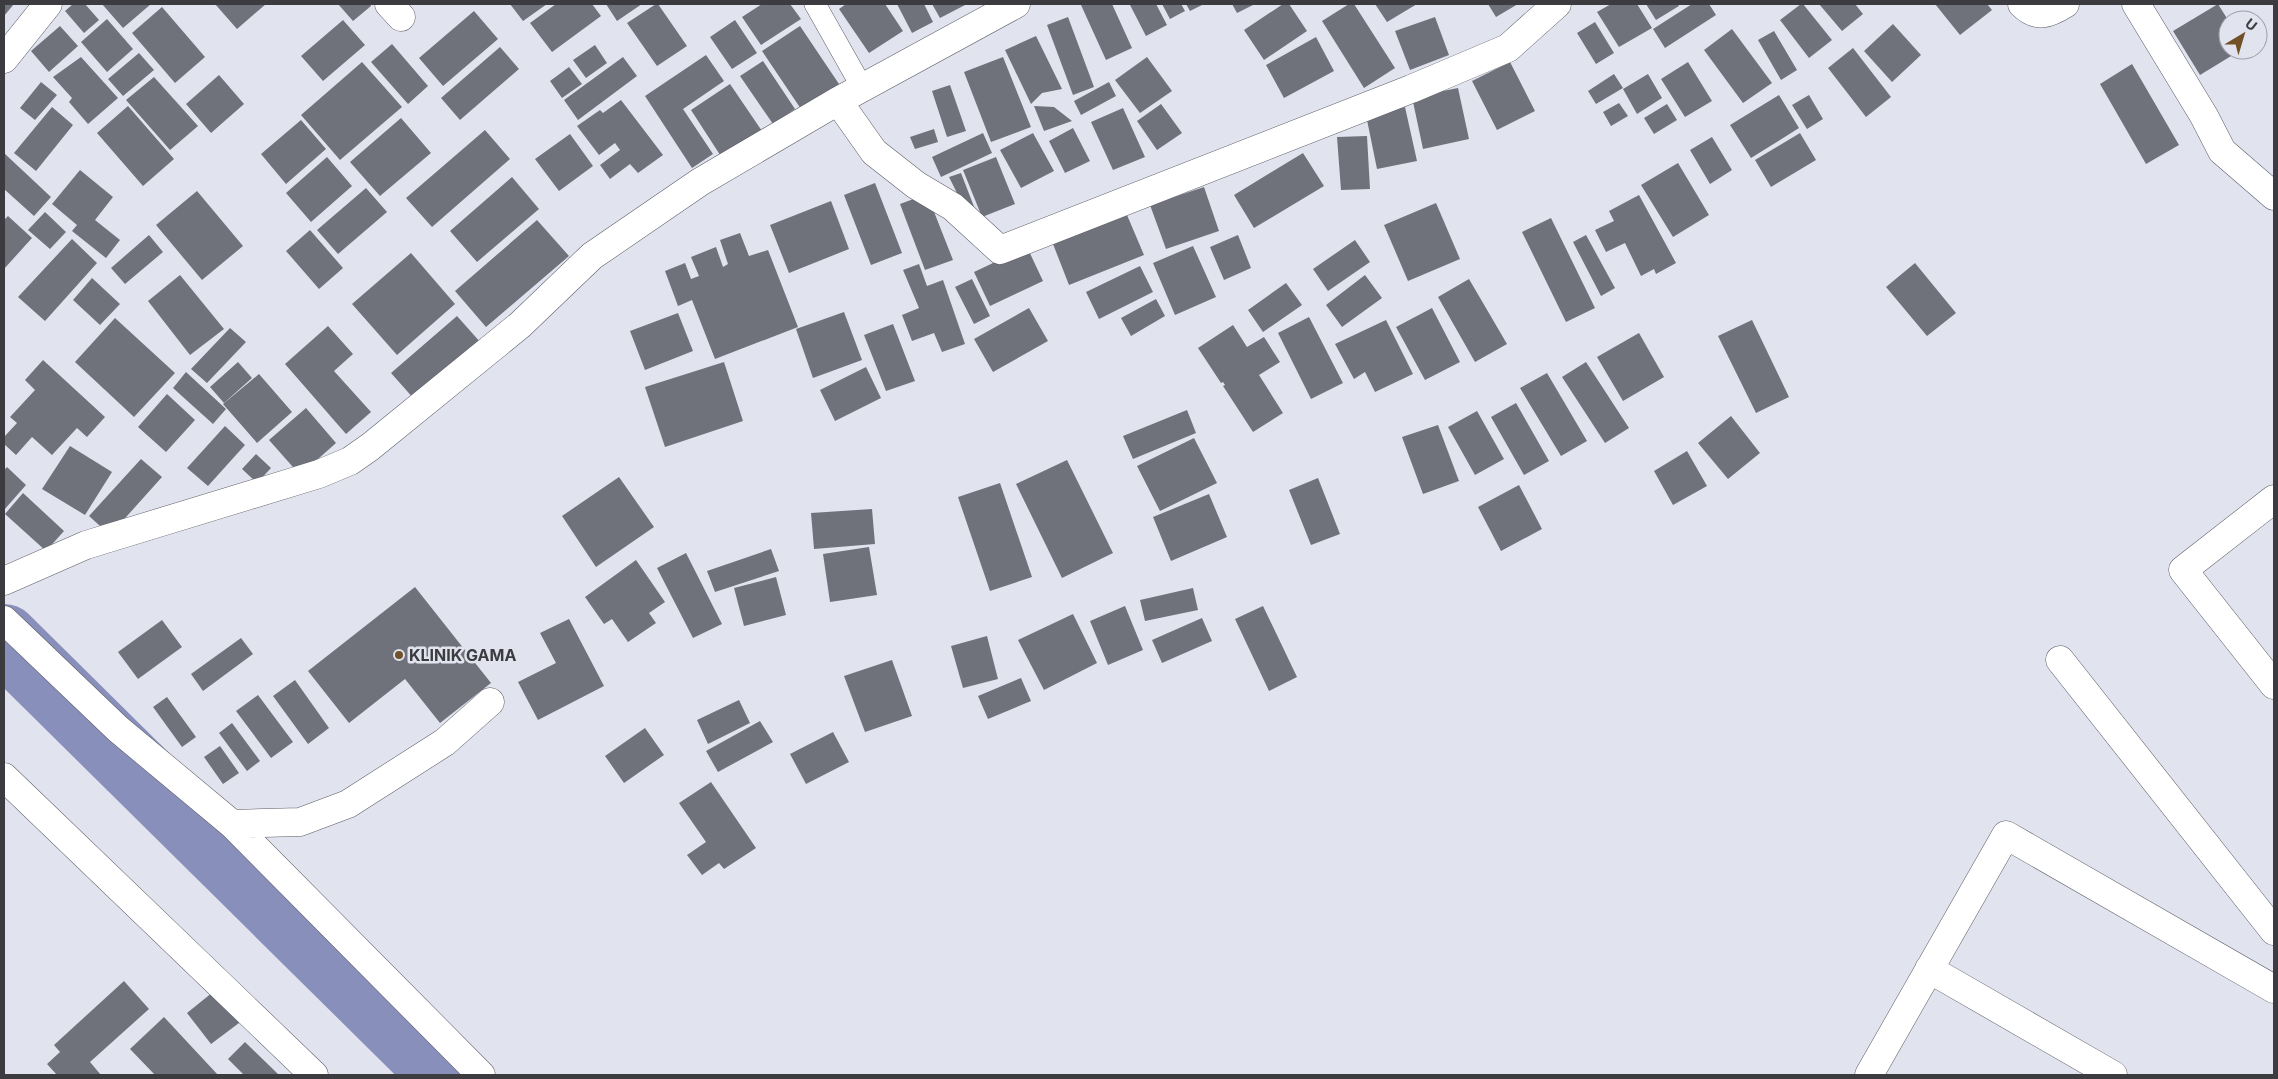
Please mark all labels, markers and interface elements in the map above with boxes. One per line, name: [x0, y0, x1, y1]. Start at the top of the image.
north arrow: [2218, 10, 2268, 60]
text: U: [2242, 15, 2261, 34]
place label: KLINIK GAMA: [409, 645, 516, 665]
marker: KLINIK GAMA: [393, 649, 405, 661]

